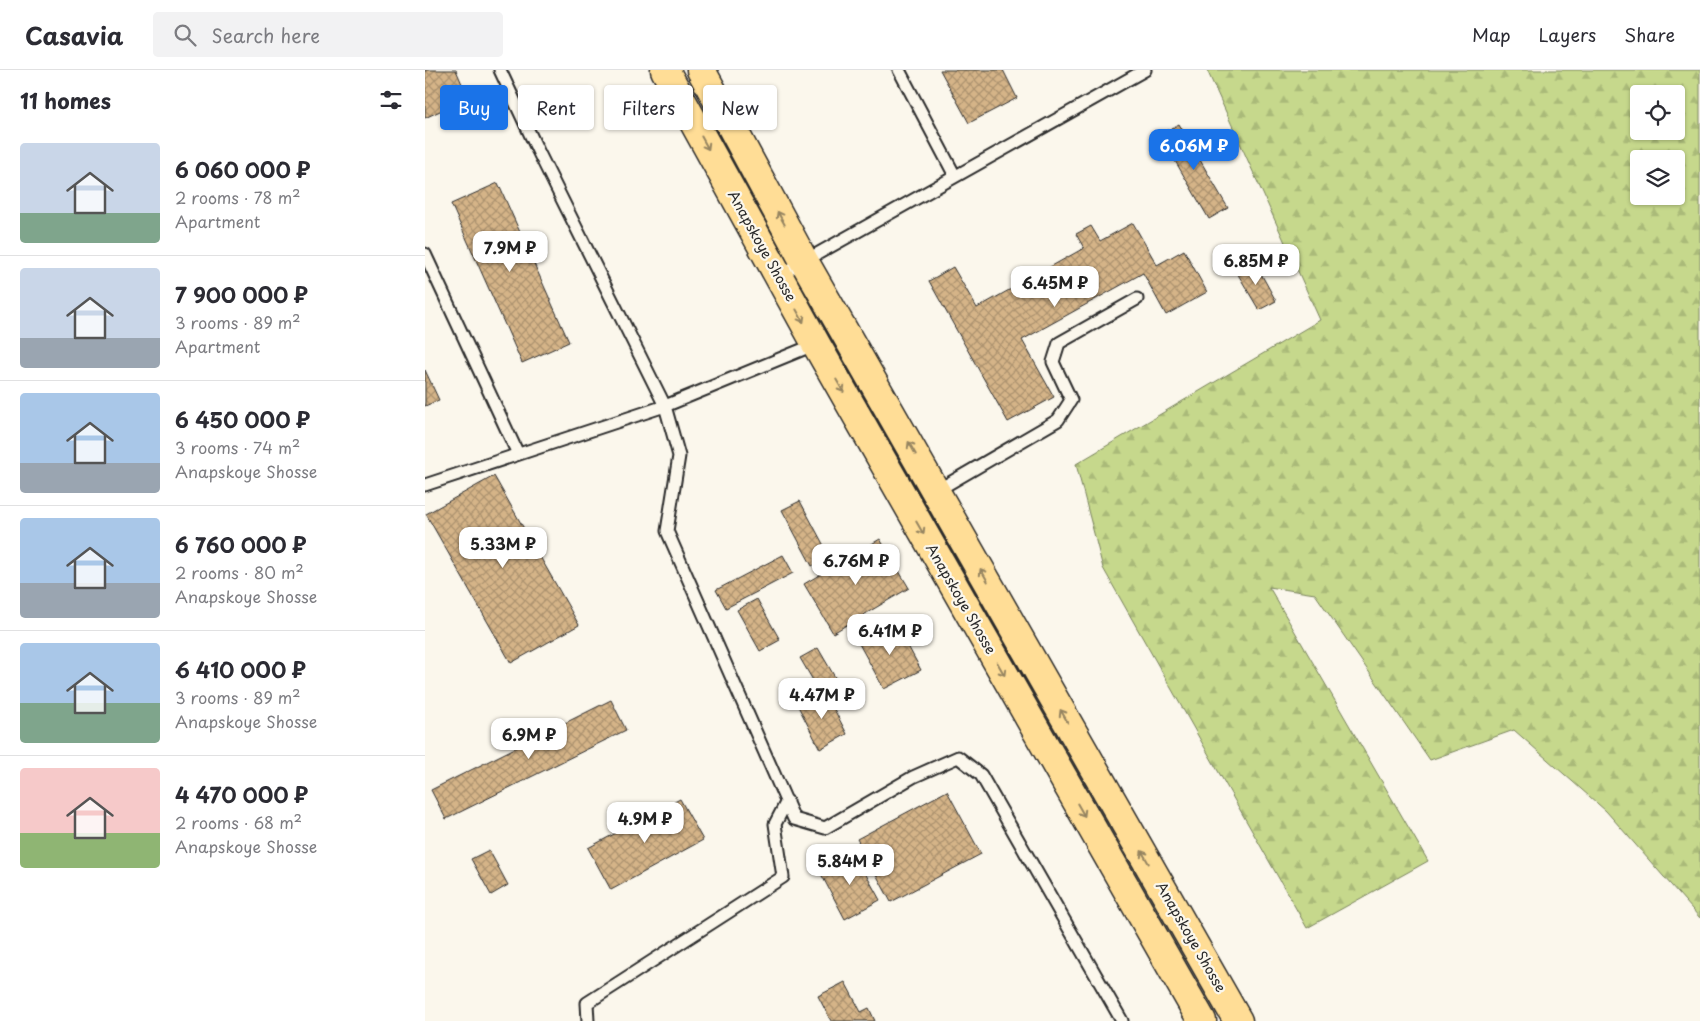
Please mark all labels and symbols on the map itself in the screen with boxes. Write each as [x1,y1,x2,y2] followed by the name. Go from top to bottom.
[1148,128,1240,171] pin: 6.06M ₽
[700,136,710,151] one-way arrow
[723,186,802,305] street label: Anapskoye Shosse
[776,210,786,225] one-way arrow
[469,230,551,273] pin: 7.9M ₽
[1210,244,1302,286] pin: 6.85M ₽
[1009,266,1101,308] pin: 6.45M ₽
[796,309,806,323] one-way arrow
[835,379,845,394] one-way arrow
[906,442,916,456] one-way arrow
[916,520,926,534] one-way arrow
[457,526,549,569] pin: 5.33M ₽
[921,540,1002,658] street label: Anapskoye Shosse
[810,544,902,586] pin: 6.76M ₽
[978,568,988,582] one-way arrow
[844,614,936,656] pin: 6.41M ₽
[996,661,1006,676] one-way arrow
[776,678,868,720] pin: 4.47M ₽
[1059,709,1069,723] one-way arrow
[488,718,570,760] pin: 6.9M ₽
[604,802,686,844] pin: 4.9M ₽
[1077,802,1087,816] one-way arrow
[804,844,896,886] pin: 5.84M ₽
[1139,850,1149,865] one-way arrow
[1151,878,1232,996] street label: Anapskoye Shosse

